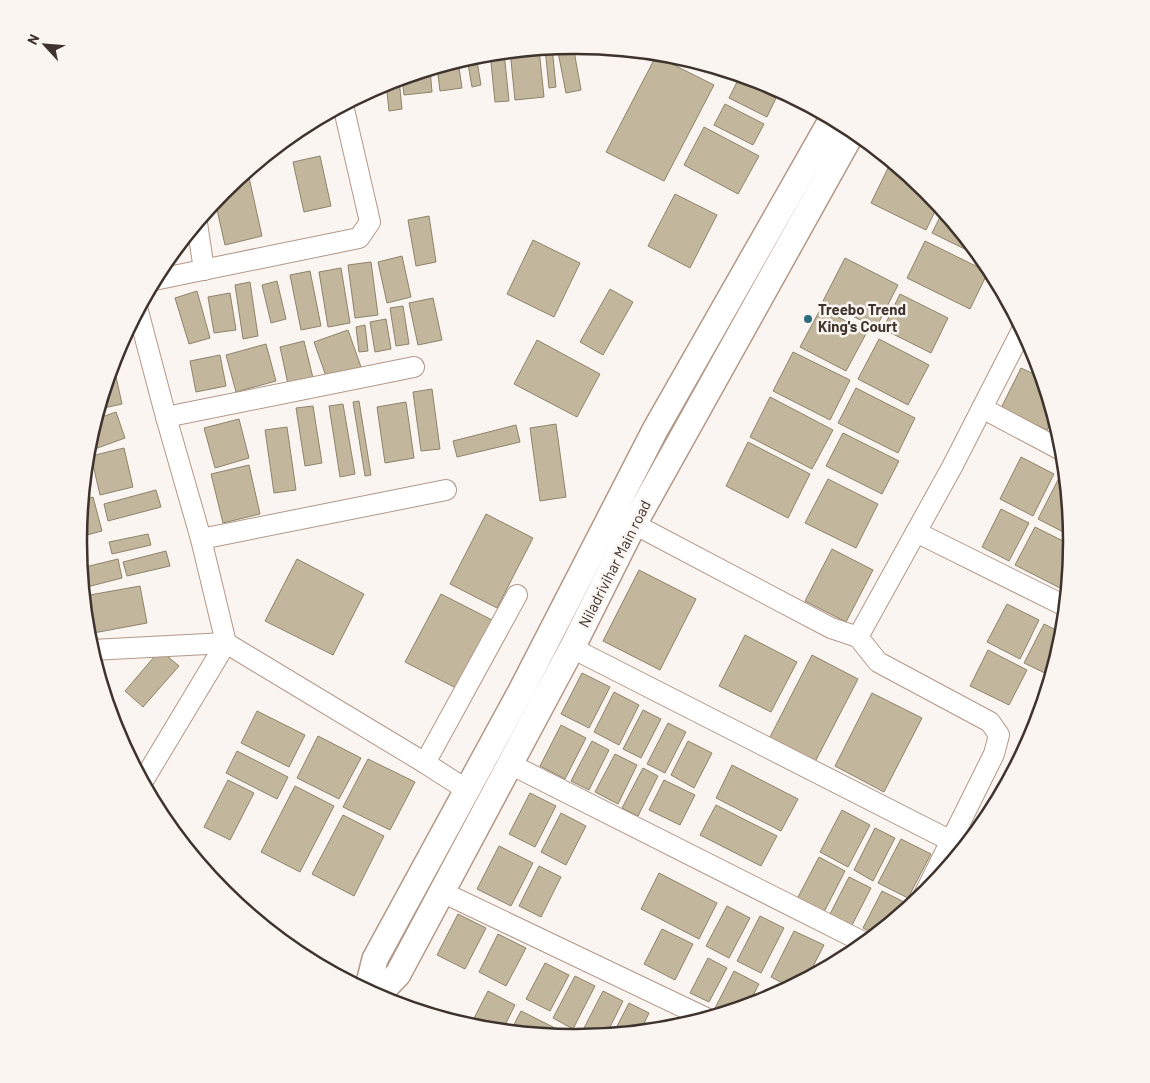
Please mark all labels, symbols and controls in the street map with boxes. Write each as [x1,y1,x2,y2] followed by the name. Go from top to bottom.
[20,20,70,70] north arrow
[23,31,43,47] text: N
[818,300,906,335] place label: Treebo Trend King's Court
[802,313,814,325] marker: Treebo Trend King's Court
[574,497,654,630] street label: Niladrivihar Main road

